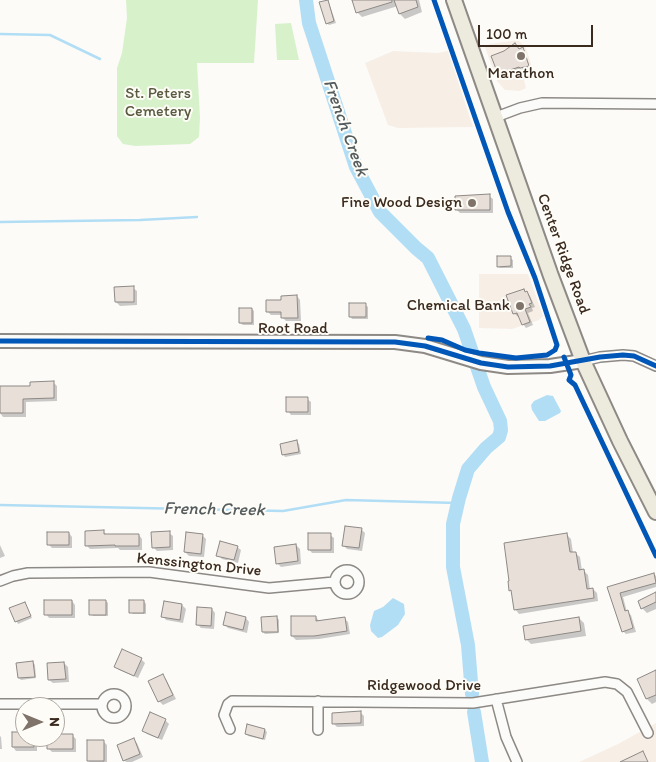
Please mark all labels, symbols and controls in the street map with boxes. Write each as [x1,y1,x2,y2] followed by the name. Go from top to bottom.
[481,15,596,47] scale bar
[486,25,527,43] text: 100 m
[515,50,527,62] marker: Marathon
[488,64,554,84] place label: Marathon
[318,77,372,179] water label: French Creek
[125,84,191,122] park label: St. Peters Cemetery
[532,191,594,317] street label: Center Ridge Road
[341,193,462,213] place label: Fine Wood Design
[466,197,478,209] marker: Fine Wood Design
[407,296,510,316] place label: Chemical Bank
[514,300,526,312] marker: Chemical Bank
[258,319,328,339] street label: Root Road
[163,498,265,522] water label: French Creek
[136,549,262,581] street label: Kenssington Drive
[367,676,481,696] street label: Ridgewood Drive
[15,697,65,747] north arrow
[46,717,63,727] text: N

